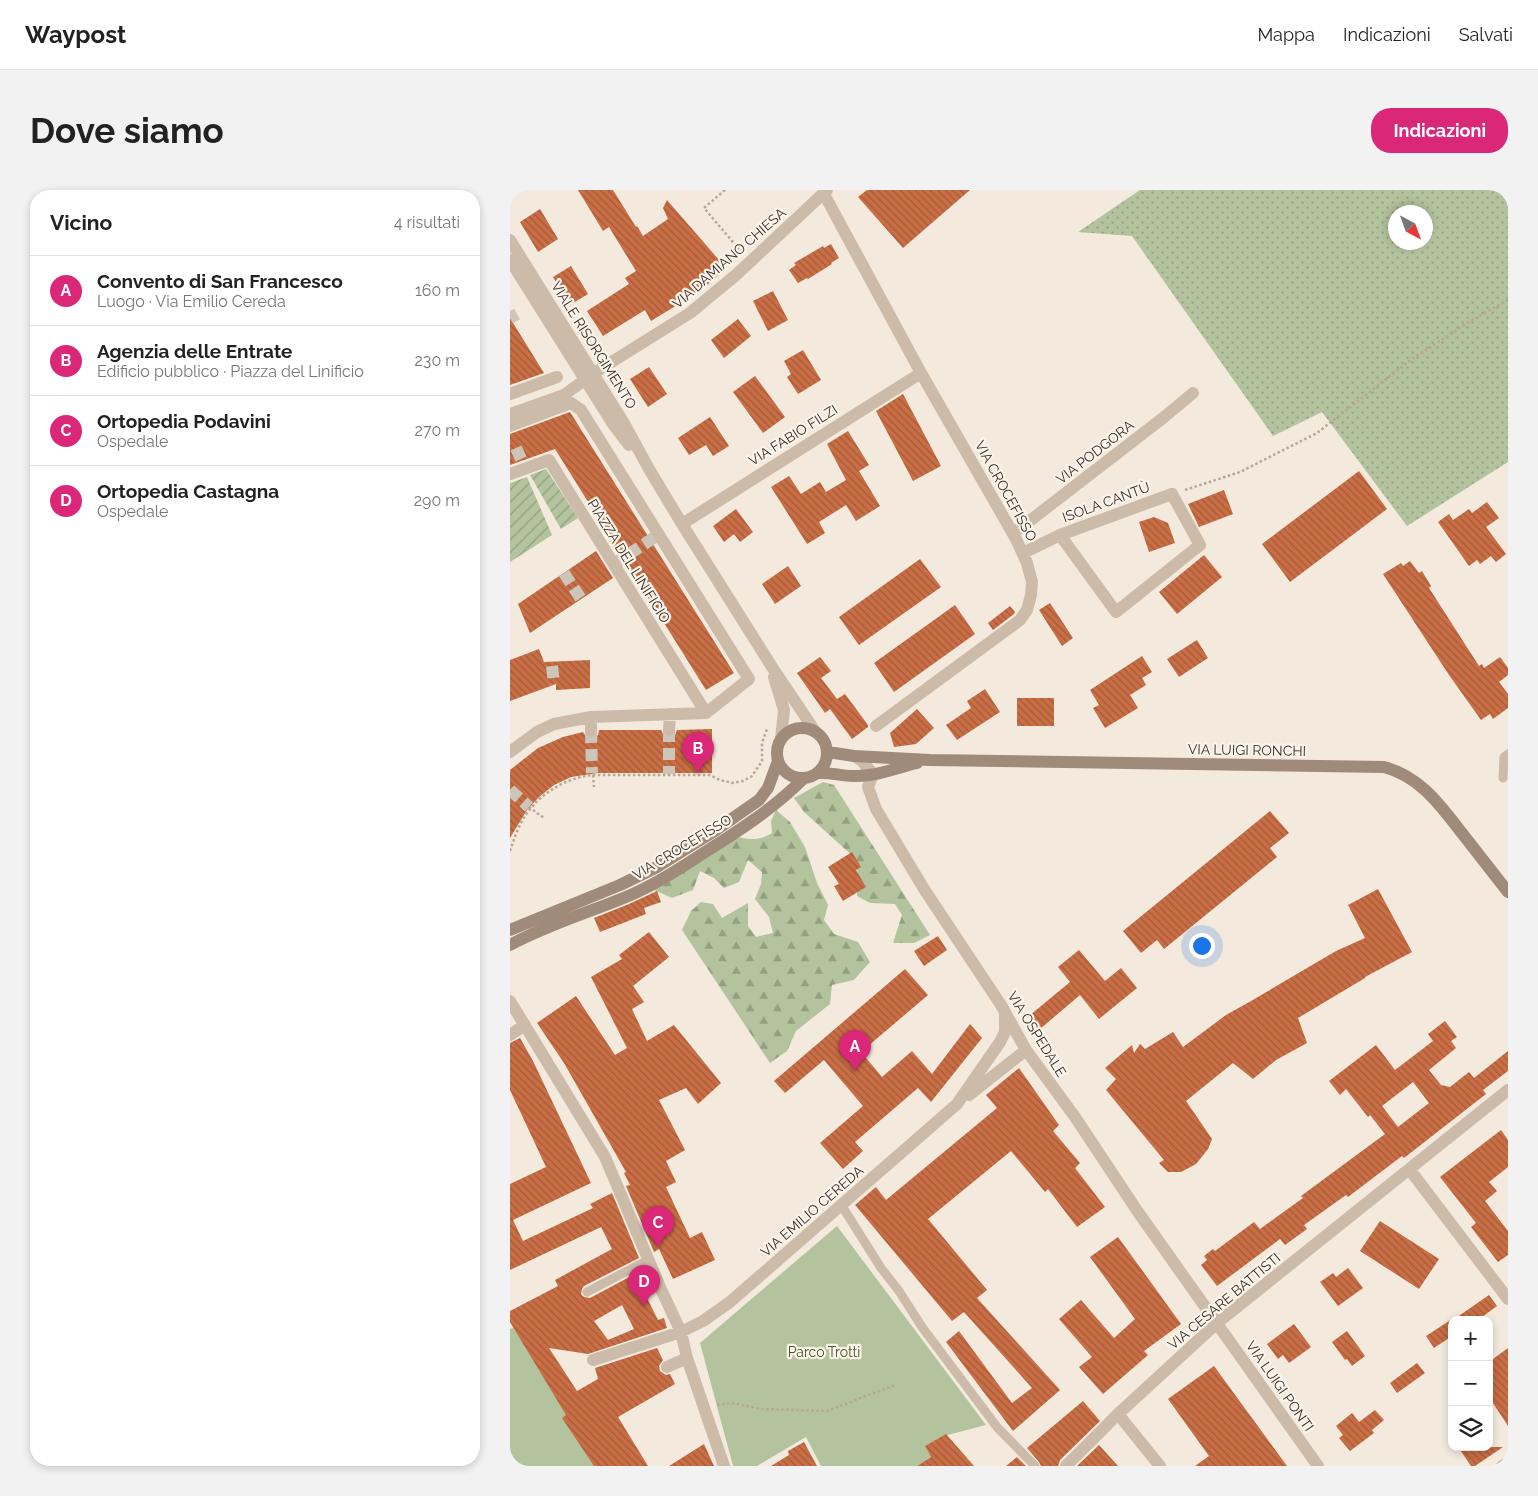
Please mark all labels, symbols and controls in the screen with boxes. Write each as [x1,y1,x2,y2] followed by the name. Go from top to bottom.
[25,20,126,49] text: Waypost
[1257,24,1315,45] text: Mappa
[1343,24,1431,45] text: Indicazioni
[1459,24,1513,45] text: Salvati
[1371,108,1508,153] button: Indicazioni
[30,110,224,151] text: Dove siamo
[669,204,789,311] street label: VIA DAMIANO CHIESA
[1388,205,1433,250] north arrow
[50,210,112,235] text: Vicino
[394,213,460,232] text: 4 risultati
[97,270,343,292] text: Convento di San Francesco
[548,278,640,412] street label: VIALE RISORGIMENTO
[61,281,71,300] text: A
[415,281,460,300] text: 160 m
[97,292,286,311] text: Luogo · Via Emilio Cereda
[97,340,292,362] text: Agenzia delle Entrate
[61,351,71,370] text: B
[415,351,460,370] text: 230 m
[97,362,364,381] text: Edificio pubblico · Piazza del Linificio
[746,401,840,469] street label: VIA FABIO FILZI
[97,410,271,432] text: Ortopedia Podavini
[1053,416,1137,487] street label: VIA PODGORA
[61,421,71,440] text: C
[415,421,460,440] text: 270 m
[97,432,168,451] text: Ospedale
[972,438,1040,544] street label: VIA CROCEFISSO
[1060,478,1152,525] street label: ISOLA CANTÙ
[97,480,279,502] text: Ortopedia Castagna
[60,491,72,510] text: D
[414,491,460,510] text: 290 m
[584,496,674,626] street label: PIAZZA DEL LINIFICIO
[97,502,168,521] text: Ospedale
[682,732,714,773] pin: B
[1188,741,1306,759] street label: VIA LUIGI RONCHI
[630,811,734,883] street label: VIA CROCEFISSO
[1189,933,1215,959] your location
[1004,988,1070,1080] street label: VIA OSPEDALE
[839,1030,871,1071] pin: A
[758,1162,867,1260] street label: VIA EMILIO CEREDA
[642,1206,674,1247] pin: C
[1165,1249,1283,1353] street label: VIA CESARE BATTISTI
[628,1265,660,1306] pin: D
[1448,1316,1493,1451] map controls
[1448,1316,1493,1361] button: +
[1243,1338,1317,1434] street label: VIA LUIGI PONTI
[788,1344,860,1360] park label: Parco Trotti
[1448,1361,1493,1406] button: −
[1448,1406,1493,1451] button: layers

